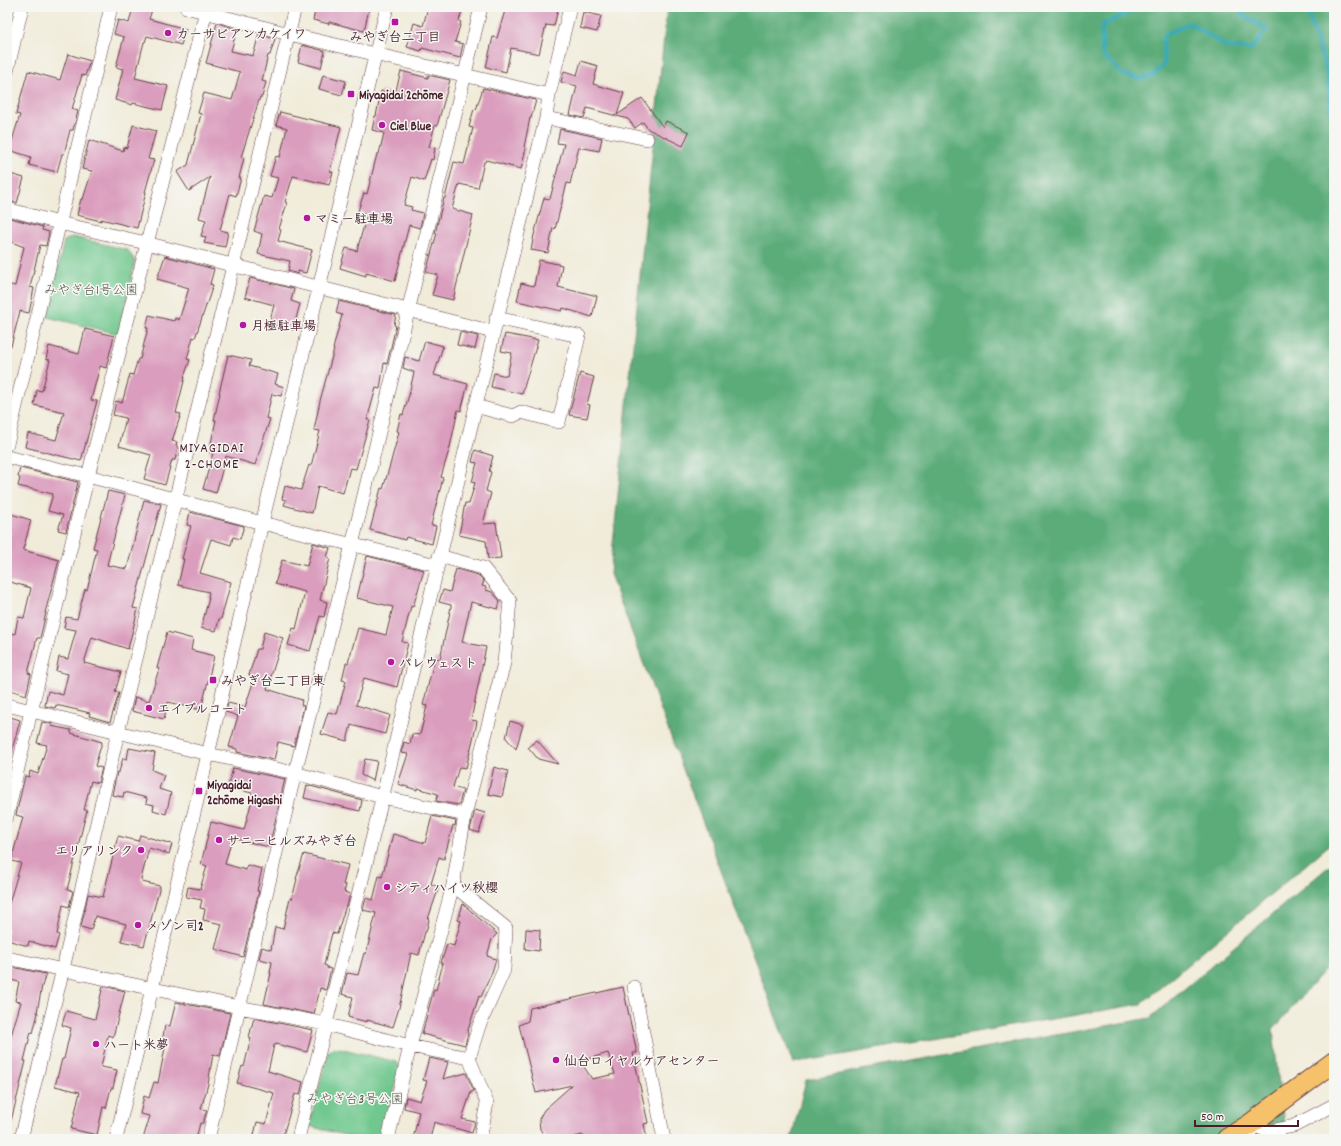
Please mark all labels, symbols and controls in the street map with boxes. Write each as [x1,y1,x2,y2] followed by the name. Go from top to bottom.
[390,17,400,27] marker: みやぎ台二丁目
[176,26,307,45] place label: カーサビアンカケイワ
[163,28,173,38] marker: カーサビアンカケイワ
[349,29,441,48] place label: みやぎ台二丁目
[359,87,444,106] place label: Miyagidai 2chōme
[346,89,356,99] marker: Miyagidai 2chōme
[390,118,431,137] place label: Ciel Blue
[377,120,387,130] marker: Ciel Blue
[315,211,393,230] place label: マミー駐車場
[302,213,312,223] marker: マミー駐車場
[44,282,138,301] park label: みやぎ台1号公園
[251,318,316,337] place label: 月極駐車場
[238,320,248,330] marker: 月極駐車場
[180,439,244,475] district label: MIYAGIDAI 2-CHOME
[399,655,477,674] place label: パレウェスト
[386,657,396,667] marker: パレウェスト
[221,673,325,692] place label: みやぎ台二丁目東
[208,675,218,685] marker: みやぎ台二丁目東
[157,701,247,720] place label: エイブルコート
[144,703,154,713] marker: エイブルコート
[207,777,283,811] place label: Miyagidai 2chōme Higashi
[194,786,204,796] marker: Miyagidai 2chōme Higashi
[227,833,357,852] place label: サニーヒルズみやぎ台
[214,835,224,845] marker: サニーヒルズみやぎ台
[55,843,133,862] place label: エリアリンク
[136,845,146,855] marker: エリアリンク
[395,880,498,899] place label: シティハイツ秋櫻
[382,882,392,892] marker: シティハイツ秋櫻
[146,918,204,937] place label: メゾン司2
[133,920,143,930] marker: メゾン司2
[104,1037,169,1056] place label: ハート米夢
[91,1039,101,1049] marker: ハート米夢
[564,1053,719,1072] place label: 仙台ロイヤルケアセンター
[551,1055,561,1065] marker: 仙台ロイヤルケアセンター
[307,1091,403,1110] park label: みやぎ台3号公園
[1195,1102,1298,1128] scale bar
[1201,1109,1224,1126] text: 50 m

